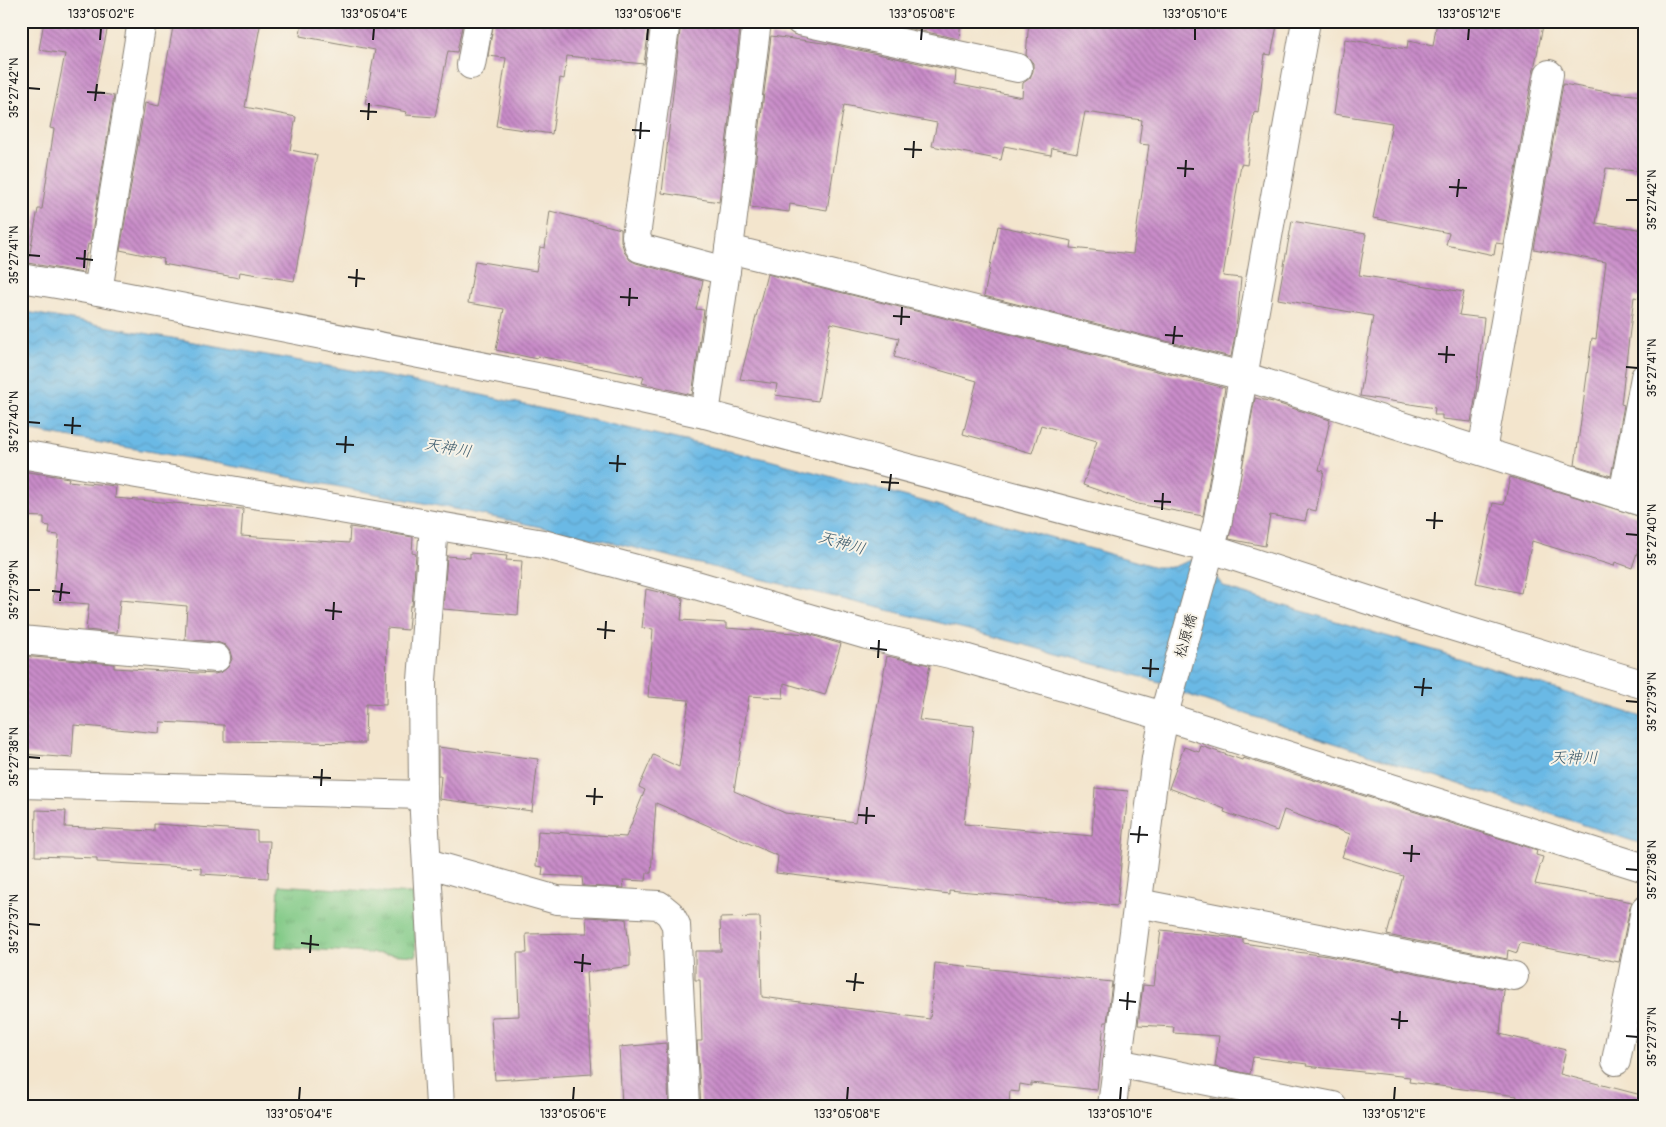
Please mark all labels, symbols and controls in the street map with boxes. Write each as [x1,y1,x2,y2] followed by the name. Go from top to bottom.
[68,7,134,22] text: 133°05'02"E
[341,7,407,22] text: 133°05'04"E
[615,7,681,22] text: 133°05'06"E
[889,7,955,22] text: 133°05'08"E
[1163,7,1227,22] text: 133°05'10"E
[1438,7,1500,22] text: 133°05'12"E
[7,58,22,118] text: 35°27'42"N
[1645,170,1660,230] text: 35°27'42"N
[7,226,22,284] text: 35°27'41"N
[1645,339,1660,397] text: 35°27'41"N
[7,391,22,453] text: 35°27'40"N
[423,434,473,462] water label: 天神川
[1645,504,1660,566] text: 35°27'40"N
[816,527,868,559] water label: 天神川
[7,560,22,620] text: 35°27'39"N
[1171,612,1201,660] street label: 松原橋
[1645,672,1660,732] text: 35°27'39"N
[7,727,22,787] text: 35°27'38"N
[1550,748,1598,768] water label: 天神川
[1645,840,1660,900] text: 35°27'38"N
[7,894,22,954] text: 35°27'37"N
[1645,1007,1660,1067] text: 35°27'37"N
[266,1107,332,1122] text: 133°05'04"E
[540,1107,606,1122] text: 133°05'06"E
[814,1107,880,1122] text: 133°05'08"E
[1088,1107,1152,1122] text: 133°05'10"E
[1363,1107,1425,1122] text: 133°05'12"E

